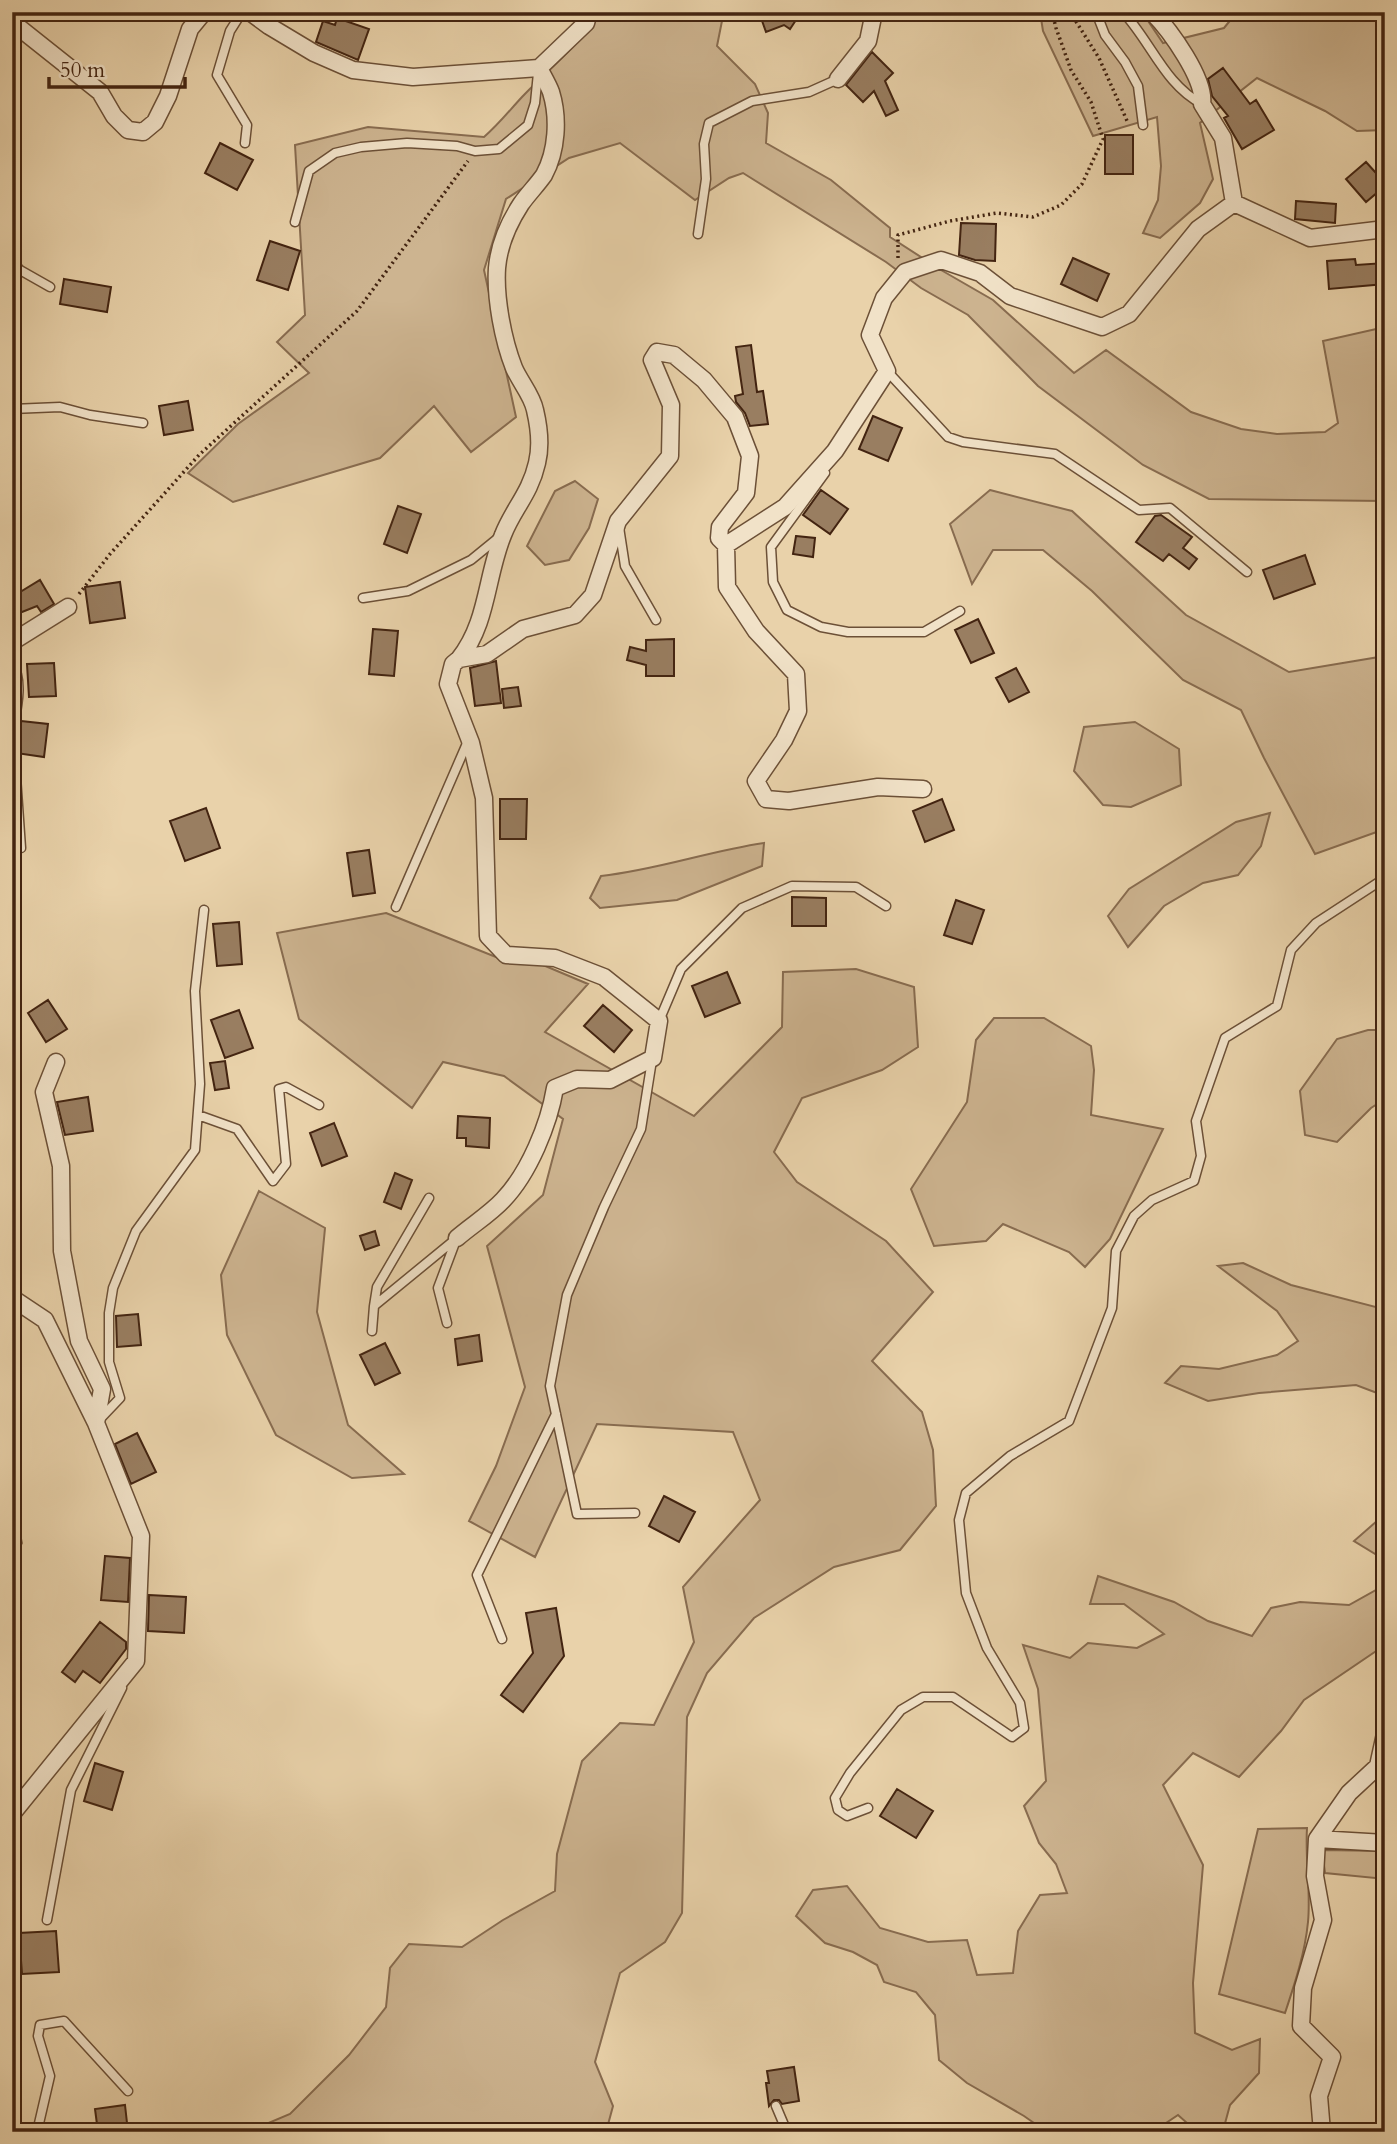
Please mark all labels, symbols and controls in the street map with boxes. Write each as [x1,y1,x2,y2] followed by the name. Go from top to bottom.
[49,46,186,90] scale bar
[60,56,105,85] text: 50 m

